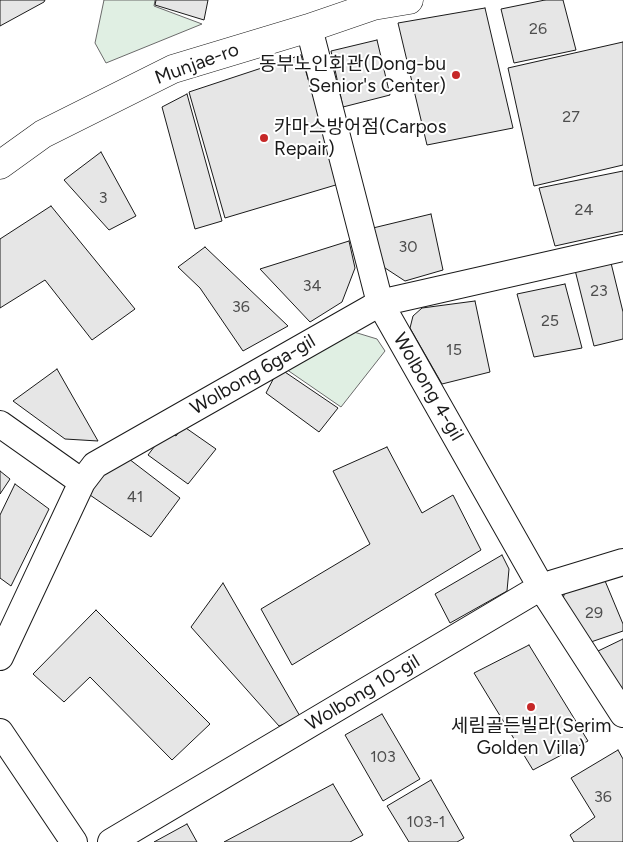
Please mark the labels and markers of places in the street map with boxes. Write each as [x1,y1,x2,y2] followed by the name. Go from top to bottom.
[259,53,446,97] place label: 동부노인회관(Dong-bu Senior's Center)
[450,69,462,81] marker: 동부노인회관(Dong-bu Senior's Center)
[274,116,446,160] place label: 카마스방어점(Carpos Repair)
[258,132,270,144] marker: 카마스방어점(Carpos Repair)
[525,701,537,713] marker: 세림골든빌라(Serim Golden Villa)
[451,715,611,759] place label: 세림골든빌라(Serim Golden Villa)

